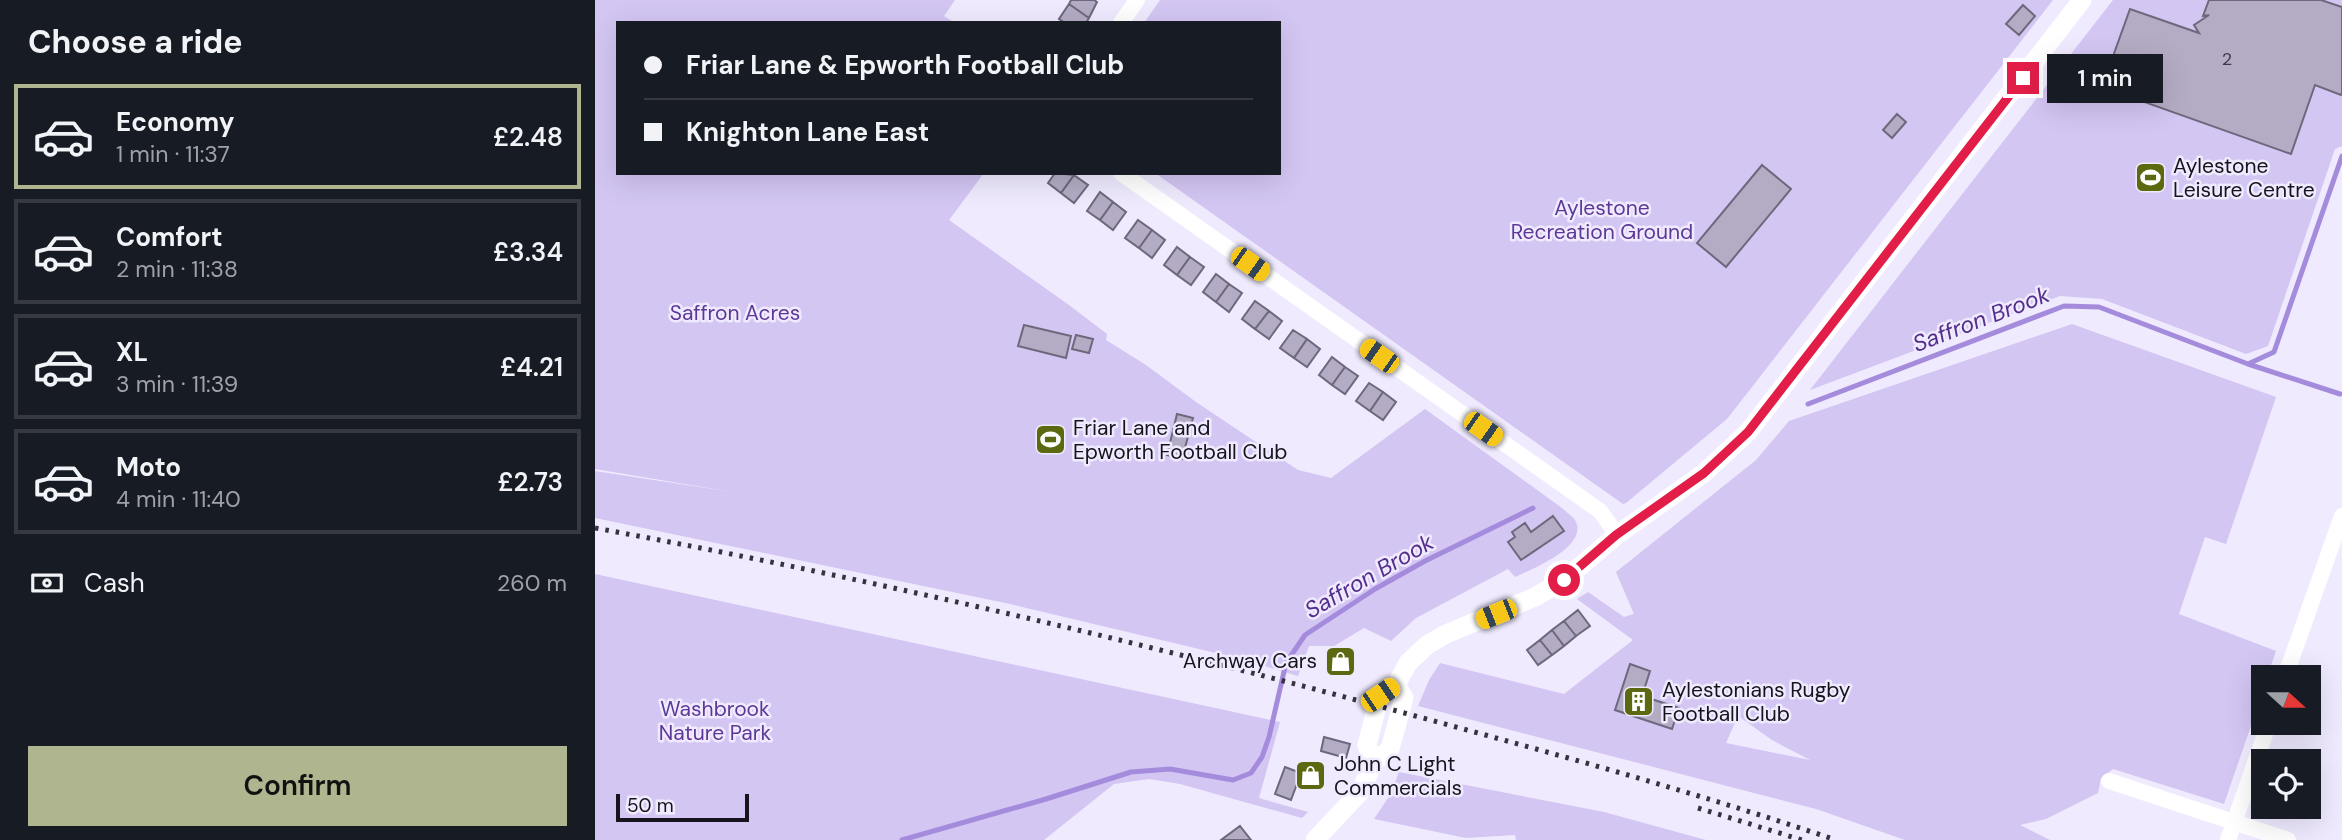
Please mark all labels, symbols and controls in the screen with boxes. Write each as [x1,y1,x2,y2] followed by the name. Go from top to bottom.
[28,21,243,63] text: Choose a ride
[2222,47,2232,71] house number: 2
[686,48,1124,82] text: Friar Lane & Epworth Football Club
[2047,54,2163,102] callout: 1 min
[2007,62,2039,94] route end
[2078,63,2132,93] text: 1 min
[32,105,95,168] icon: car
[116,105,234,139] text: Economy
[686,115,929,149] text: Knighton Lane East
[493,120,563,154] text: £2.48
[116,139,230,169] text: 1 min · 11:37
[2173,152,2315,204] place label: Aylestone Leisure Centre
[2133,161,2167,195] sports icon: Aylestone Leisure Centre
[1511,194,1693,246] park label: Aylestone Recreation Ground
[32,220,95,283] icon: car
[116,220,222,254] text: Comfort
[493,235,563,269] text: £3.34
[1227,243,1274,285] car
[116,254,238,284] text: 2 min · 11:38
[1908,279,2054,359] water label: Saffron Brook
[670,299,800,327] park label: Saffron Acres
[32,335,95,398] icon: car
[116,335,148,369] text: XL
[1356,335,1403,377] car
[500,350,563,384] text: £4.21
[116,369,238,399] text: 3 min · 11:39
[1460,408,1507,450] car
[1073,414,1287,466] place label: Friar Lane and Epworth Football Club
[1033,423,1067,457] sports icon: Friar Lane and Epworth Football Club
[32,450,95,513] icon: car
[116,450,181,484] text: Moto
[497,465,563,499] text: £2.73
[116,484,241,514] text: 4 min · 11:40
[1299,527,1439,625] water label: Saffron Brook
[28,564,66,602] icon: cash
[1548,564,1580,596] route start
[84,566,145,600] text: Cash
[497,568,567,598] text: 260 m
[1473,596,1520,632] car
[1323,644,1357,678] shop icon: Archway Cars
[1183,647,1317,675] place label: Archway Cars
[2251,665,2321,735] north arrow
[2251,665,2321,819] map controls
[1357,675,1404,715] car
[1662,676,1851,728] place label: Aylestonians Rugby Football Club
[1622,685,1656,719] building icon: Aylestonians Rugby Football Club
[659,695,772,747] park label: Washbrook Nature Park
[28,746,567,826] button: Confirm
[2251,749,2321,819] button: locate
[1334,750,1462,802] place label: John C Light Commercials
[1294,759,1328,793] shop icon: John C Light Commercials
[616,791,749,823] scale bar
[627,793,674,818] text: 50 m

